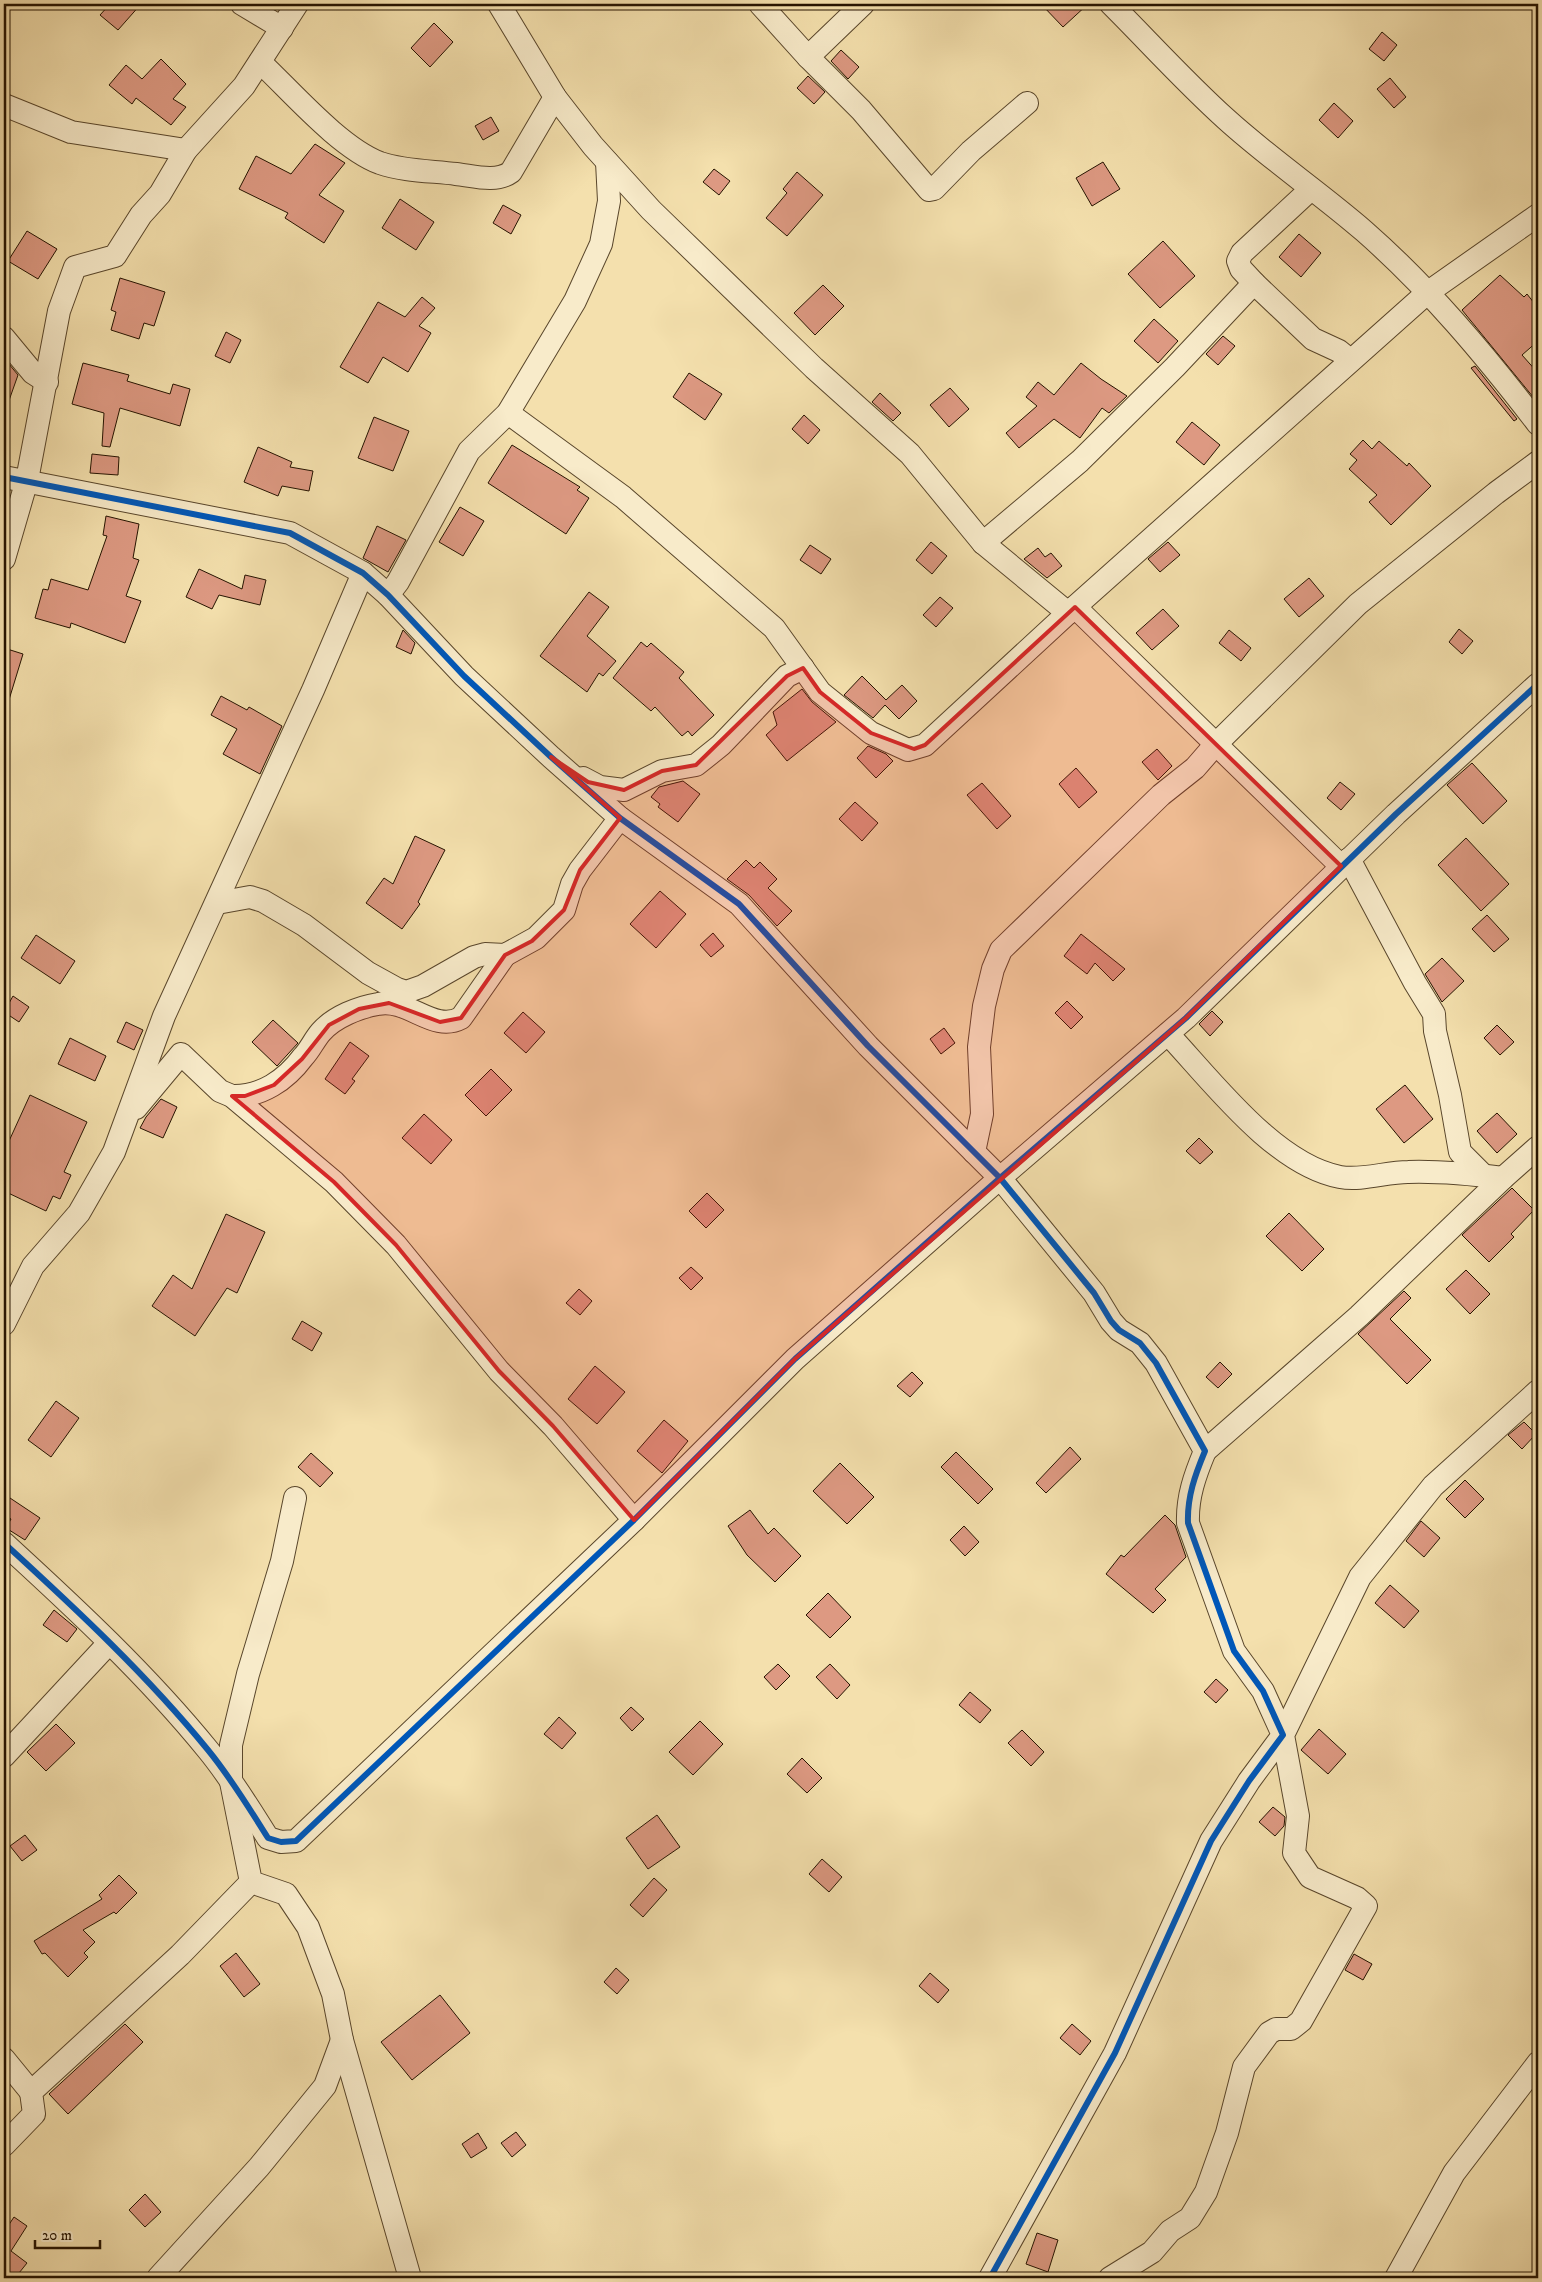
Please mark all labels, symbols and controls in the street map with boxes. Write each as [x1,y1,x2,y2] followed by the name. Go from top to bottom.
[35,2217,100,2249] scale bar
[42,2226,72,2245] text: 20 m

